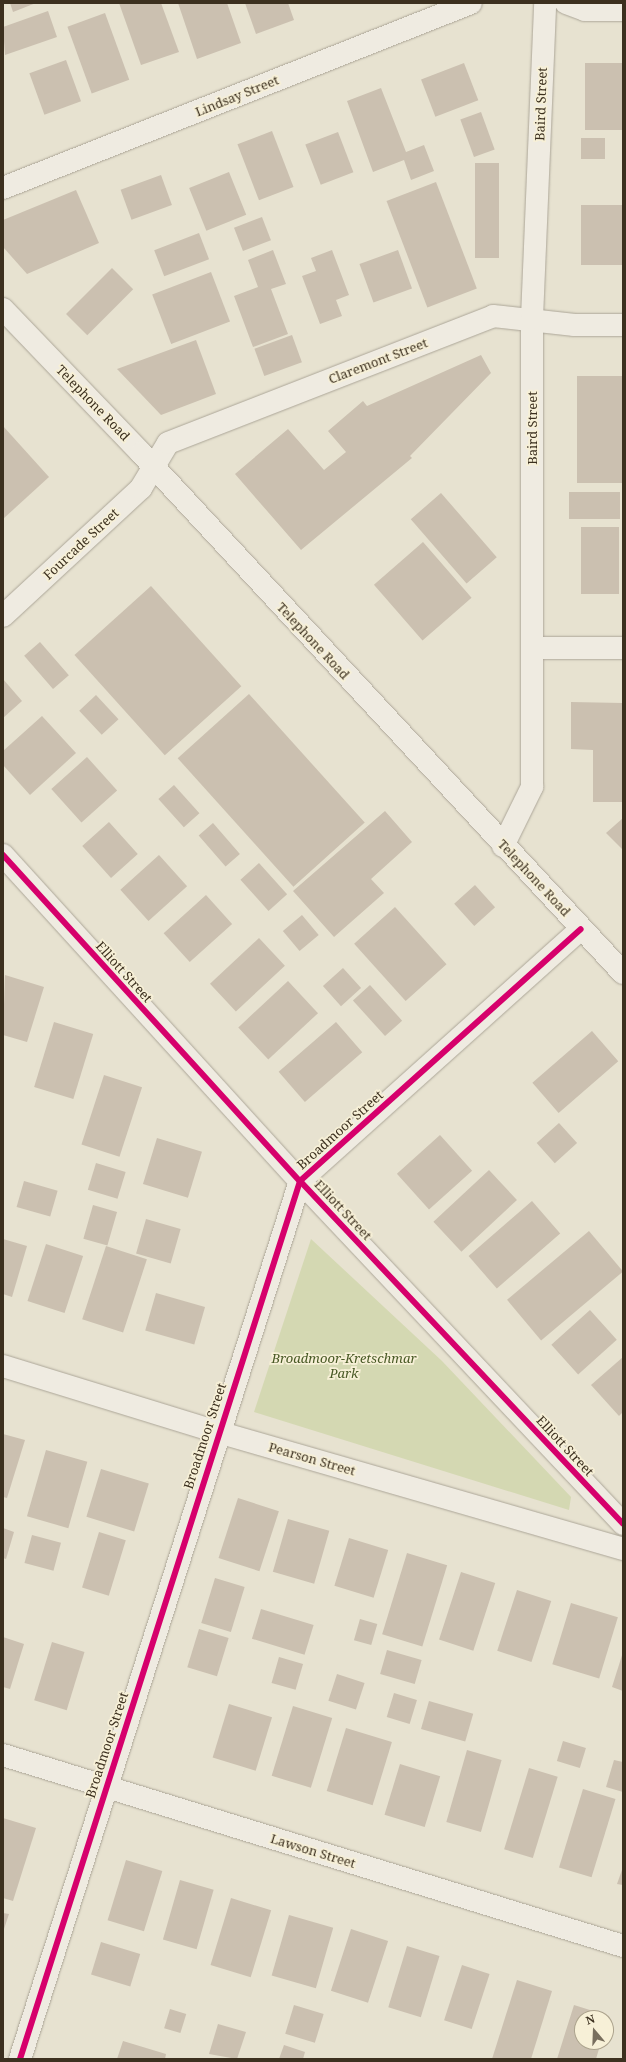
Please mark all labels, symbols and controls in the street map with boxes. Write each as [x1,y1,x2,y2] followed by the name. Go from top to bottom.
[532,67,550,141] street label: Baird Street
[193,72,281,120] street label: Lindsay Street
[326,335,430,387] street label: Claremont Street
[53,362,133,444] street label: Telephone Road
[524,391,540,465] street label: Baird Street
[40,505,122,583] street label: Fourcade Street
[274,599,352,683] street label: Telephone Road
[495,836,573,920] street label: Telephone Road
[93,938,155,1006] street label: Elliott Street
[294,1087,386,1173] street label: Broadmoor Street
[311,1177,375,1243] street label: Elliott Street
[271,1351,417,1382] park label: Broadmoor-Kretschmar Park
[181,1381,229,1491] street label: Broadmoor Street
[533,1413,597,1479] street label: Elliott Street
[267,1439,357,1479] street label: Pearson Street
[83,1690,131,1800] street label: Broadmoor Street
[269,1831,357,1871] street label: Lawson Street
[574,2010,614,2050] north arrow
[584,2011,597,2028] text: N

